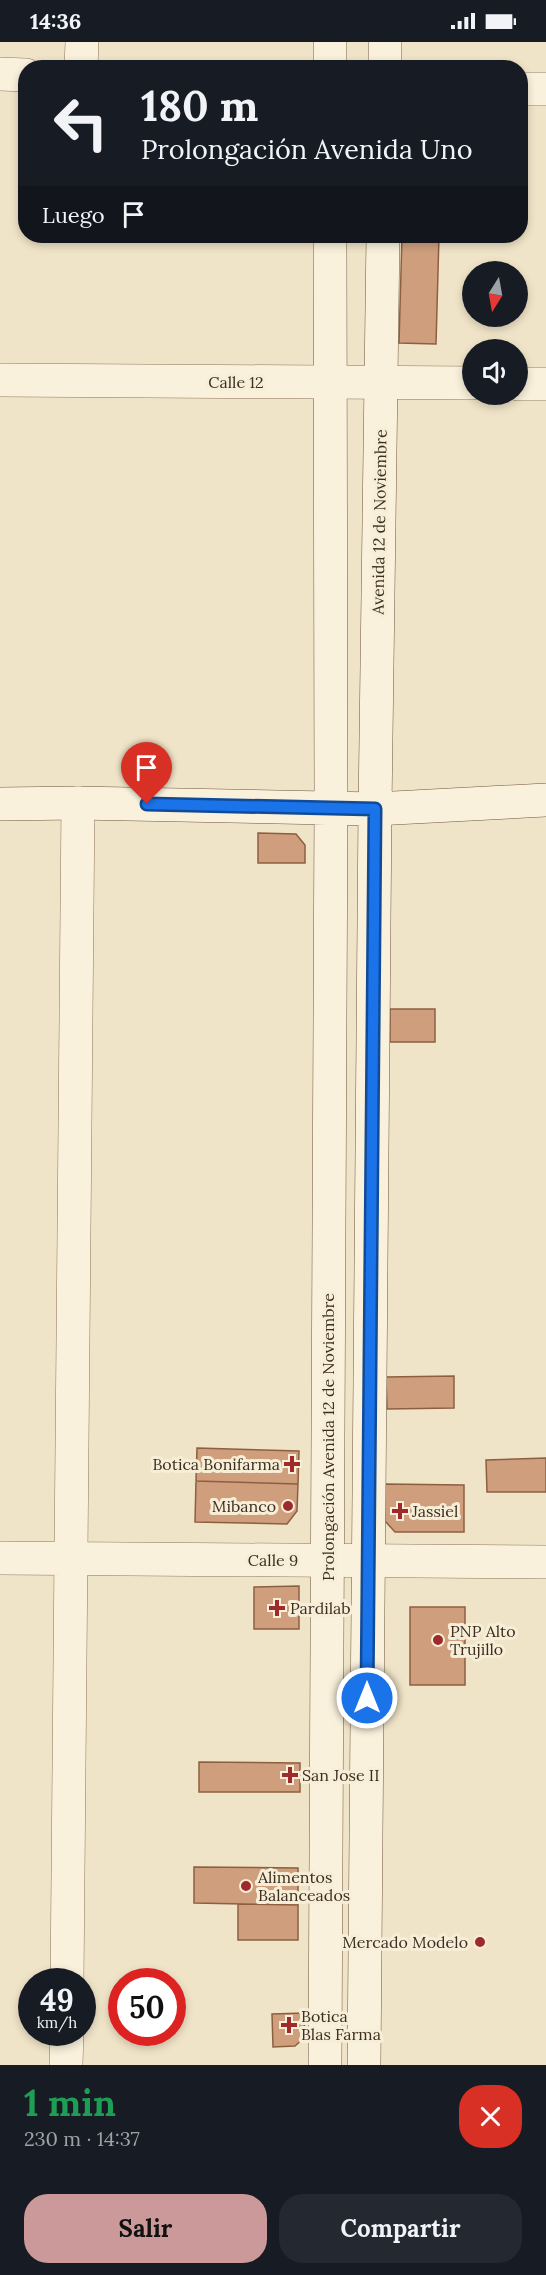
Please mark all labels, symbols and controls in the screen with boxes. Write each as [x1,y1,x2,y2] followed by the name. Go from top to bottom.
[30,7,81,35] text: 14:36
[141,79,258,133] text: 180 m
[42,84,120,162] icon: left
[141,132,472,166] text: Prolongación Avenida Uno
[117,198,150,231] icon: arrive
[42,201,105,229] text: Luego
[462,261,528,327] north arrow
[462,261,528,405] map controls
[462,339,528,405] button: sound
[208,372,264,392] street label: Calle 12
[367,429,391,616] street label: Avenida 12 de Noviembre
[121,742,172,804] pin
[130,751,163,784] icon: arrive
[318,1293,338,1581] street label: Prolongación Avenida 12 de Noviembre
[152,1454,280,1474] place label: Botica Bonifarma
[285,1457,299,1471] marker: Botica Bonifarma
[212,1496,276,1516] place label: Mibanco
[281,1499,295,1513] marker: Mibanco
[411,1501,458,1521] place label: Jassiel
[393,1504,407,1518] marker: Jassiel
[248,1550,298,1570] street label: Calle 9
[290,1598,351,1618] place label: Pardilab
[268,1599,286,1617] marker: Pardilab
[450,1621,516,1659] place label: PNP Alto Trujillo
[431,1633,445,1647] marker: PNP Alto Trujillo
[335,1666,399,1730] position arrow
[302,1765,380,1785] place label: San Jose II
[283,1768,297,1782] marker: San Jose II
[257,1867,350,1905] place label: Alimentos Balanceados
[239,1879,253,1893] marker: Alimentos Balanceados
[342,1932,468,1952] place label: Mercado Modelo
[473,1935,487,1949] marker: Mercado Modelo
[108,1968,186,2046] speed limit sign: 50
[40,1981,74,2019] text: 49
[301,2006,381,2044] place label: Botica Blas Farma
[37,2013,77,2032] text: km/h
[282,2018,296,2032] marker: Botica Blas Farma
[24,2080,116,2126] text: 1 min
[459,2085,522,2148] button: close
[24,2126,140,2151] text: 230 m · 14:37
[24,2194,267,2263] button: Salir
[279,2194,522,2263] button: Compartir

